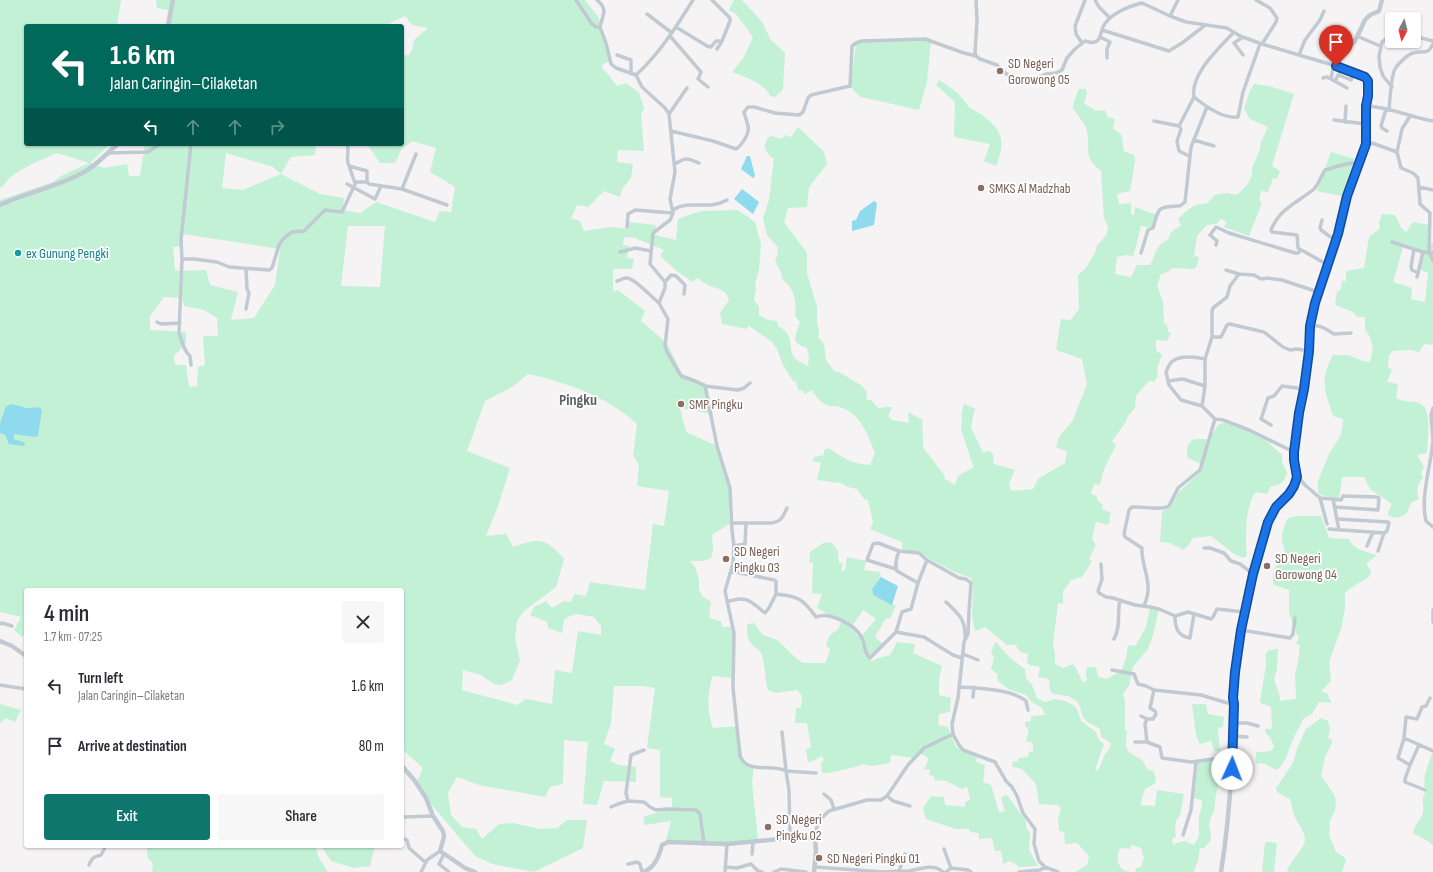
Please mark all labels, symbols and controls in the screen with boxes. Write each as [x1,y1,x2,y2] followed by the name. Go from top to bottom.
[1385,12,1421,48] north arrow
[1385,12,1421,48] map controls
[1319,25,1353,66] pin
[1325,31,1347,53] icon: arrive
[110,39,175,72] text: 1.6 km
[44,40,96,92] icon: left
[1008,55,1070,88] place label: SD Negeri Gorowong 05
[995,66,1005,76] marker: SD Negeri Gorowong 05
[110,73,257,94] text: Jalan Caringin–Cilaketan
[140,116,162,138] icon: left
[182,116,204,138] icon: ahead
[224,116,246,138] icon: ahead
[266,116,288,138] icon: right
[989,180,1071,197] place label: SMKS Al Madzhab
[976,183,986,193] marker: SMKS Al Madzhab
[26,245,109,262] place label: ex Gunung Pengki
[13,248,23,258] marker: ex Gunung Pengki
[559,391,597,410] district label: Pingku
[689,396,743,413] place label: SMP Pingku
[676,399,686,409] marker: SMP Pingku
[734,543,780,576] place label: SD Negeri Pingku 03
[1275,550,1337,583] place label: SD Negeri Gorowong 04
[721,554,731,564] marker: SD Negeri Pingku 03
[1262,561,1272,571] marker: SD Negeri Gorowong 04
[44,599,89,628] text: 4 min
[342,601,384,643] button: close
[44,629,102,645] text: 1.7 km · 07:25
[78,669,123,688] text: Turn left
[44,675,66,697] icon: left
[352,677,384,696] text: 1.6 km
[78,688,185,704] text: Jalan Caringin–Cilaketan
[44,735,66,757] icon: arrive
[78,737,187,756] text: Arrive at destination
[359,737,384,756] text: 80 m
[1211,748,1253,790] position arrow
[44,794,210,840] button: Exit
[218,794,384,840] button: Share
[776,811,822,844] place label: SD Negeri Pingku 02
[763,822,773,832] marker: SD Negeri Pingku 02
[827,850,920,867] place label: SD Negeri Pingku 01
[814,853,824,863] marker: SD Negeri Pingku 01

